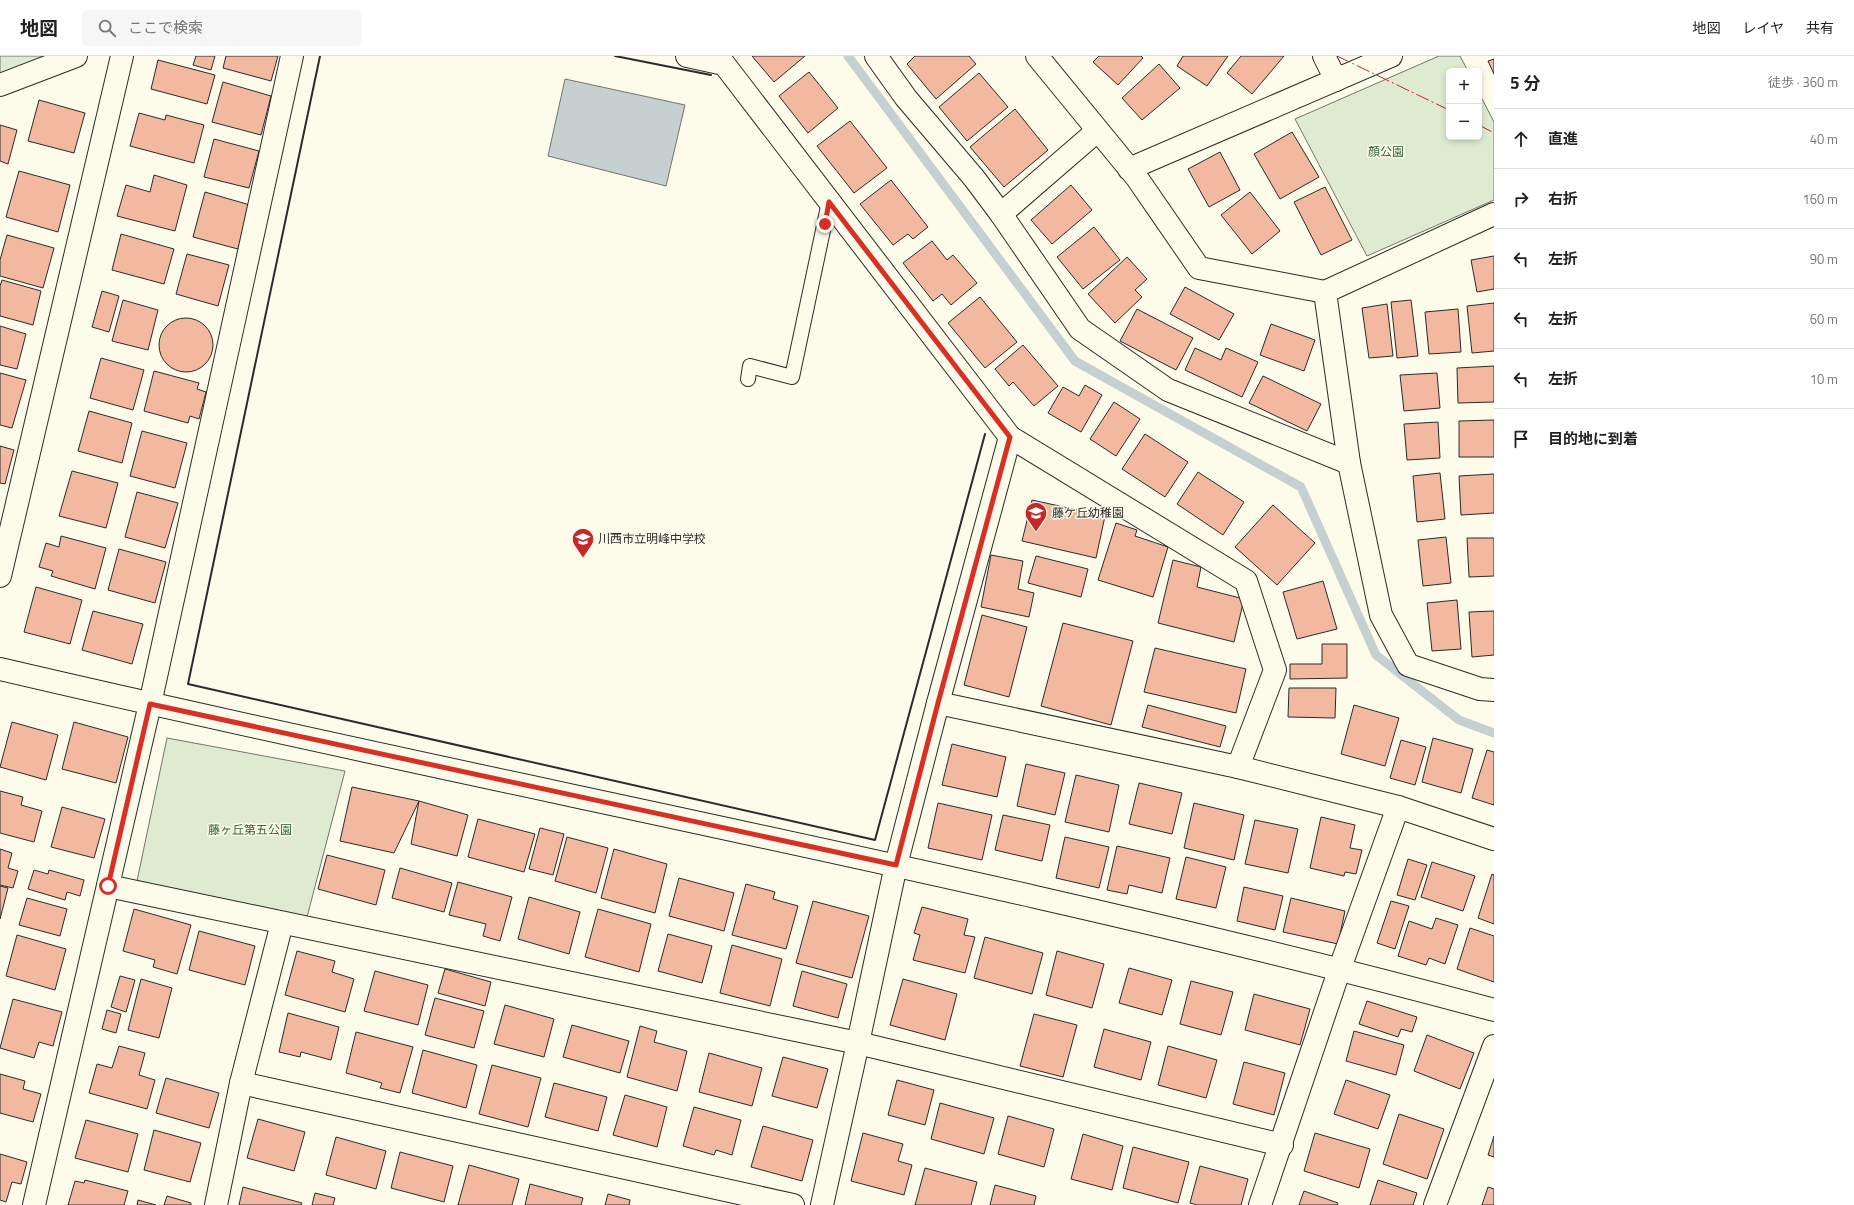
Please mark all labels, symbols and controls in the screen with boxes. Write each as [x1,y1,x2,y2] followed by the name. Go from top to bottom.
[82,10,362,46] search box
[20,13,58,42] text: 地図
[128,16,203,39] text: ここで検索
[96,17,118,39] icon: search
[1692,17,1720,38] text: 地図
[1742,17,1784,38] text: レイヤ
[1806,17,1834,38] text: 共有
[1446,68,1482,140] map controls
[1446,68,1482,104] button: +
[1510,70,1540,96] text: 5 分
[1768,72,1838,92] text: 徒歩 · 360 m
[1446,104,1482,140] button: −
[1548,127,1578,150] text: 直進
[1510,128,1532,150] icon: ahead
[1810,129,1838,149] text: 40 m
[1368,142,1404,161] park label: 顔公園
[1548,187,1578,210] text: 右折
[1510,188,1532,210] icon: right
[1802,189,1838,209] text: 160 m
[816,215,834,233] route end
[1548,247,1578,270] text: 左折
[1510,248,1532,270] icon: left
[1810,249,1838,269] text: 90 m
[1548,307,1578,330] text: 左折
[1510,308,1532,330] icon: left
[1810,309,1838,329] text: 60 m
[1548,367,1578,390] text: 左折
[1510,368,1532,390] icon: left
[1810,369,1838,389] text: 10 m
[1548,427,1638,450] text: 目的地に到着
[1510,428,1532,450] icon: arrive
[1023,500,1049,533] school or university icon: 藤ケ丘幼稚園
[1052,503,1124,522] place label: 藤ケ丘幼稚園
[570,526,596,559] school or university icon: 川西市立明峰中学校
[598,529,706,548] place label: 川西市立明峰中学校
[208,820,292,839] park label: 藤ヶ丘第五公園
[99,877,117,895] route start

